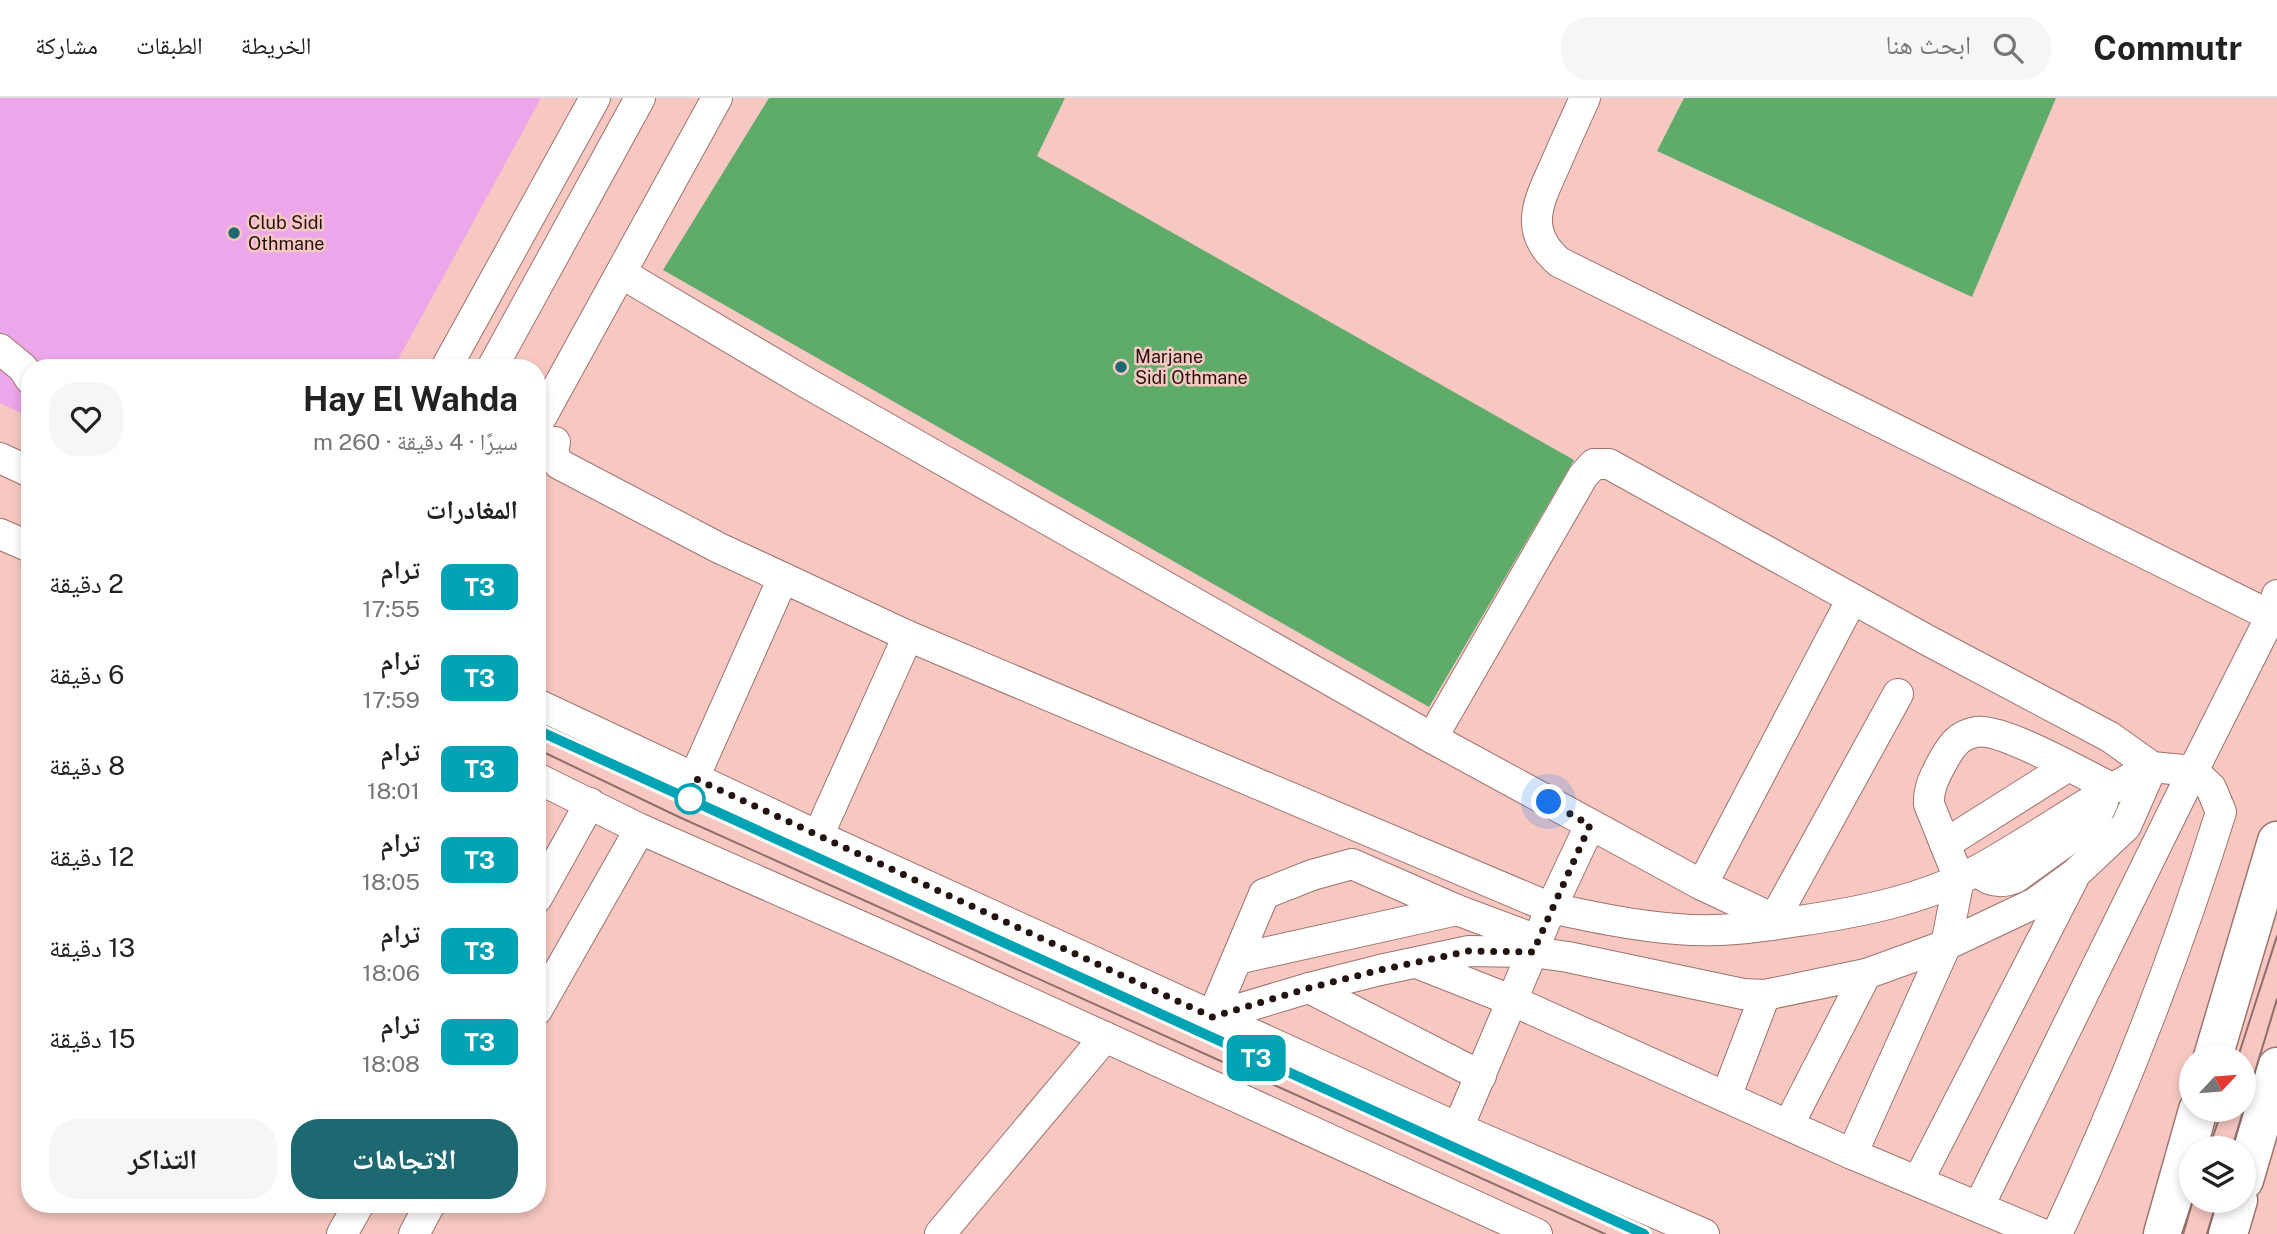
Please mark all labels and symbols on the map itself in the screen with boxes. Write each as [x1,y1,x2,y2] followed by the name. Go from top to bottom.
[248,212,325,254] place label: Club Sidi Othmane
[226,225,242,241] marker: Club Sidi Othmane
[1135,346,1248,388] place label: Marjane Sidi Othmane
[1113,359,1129,375] marker: Marjane Sidi Othmane
[675,784,705,814] unlabelled marker
[1531,784,1566,819] your location
[1224,1035,1288,1081] line badge: T3
[2179,1045,2256,1122] north arrow

